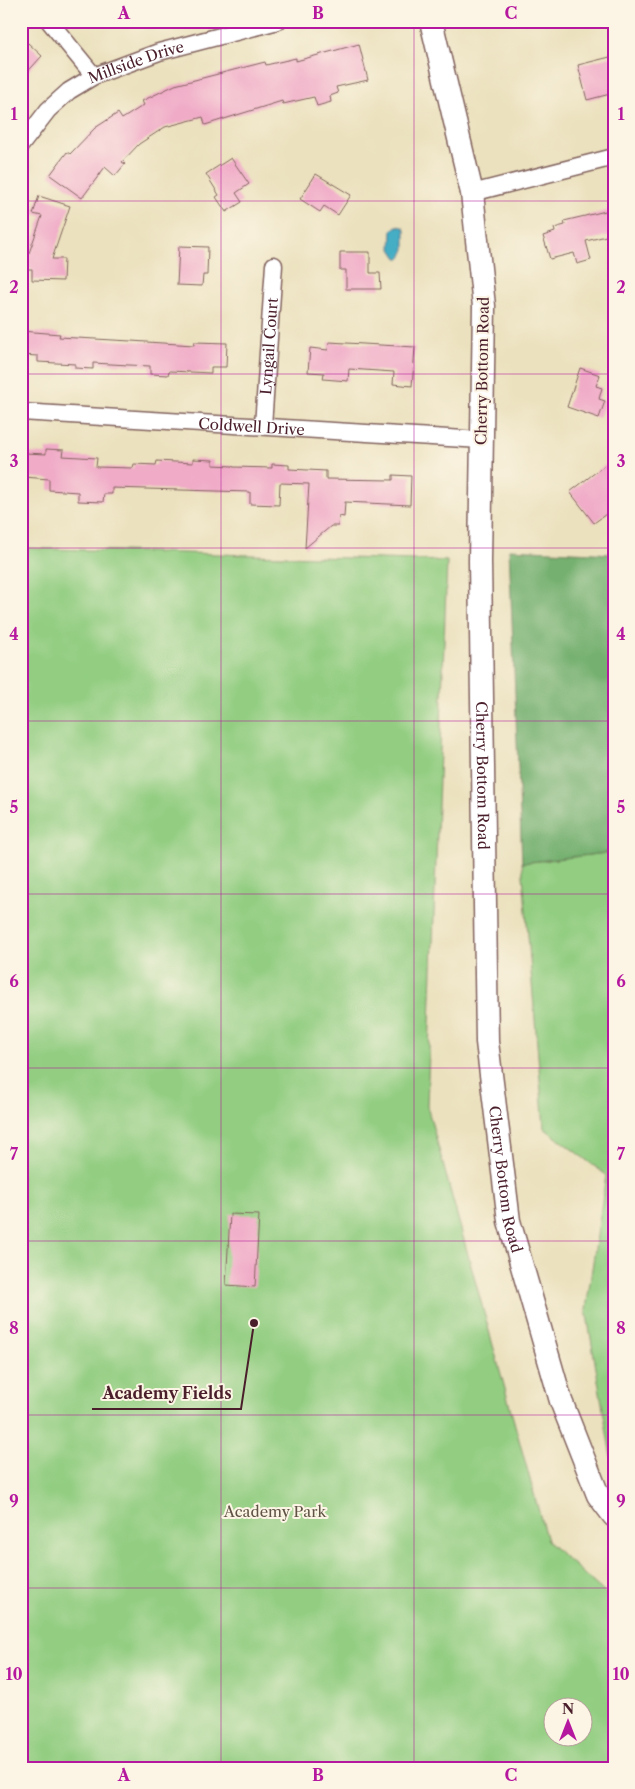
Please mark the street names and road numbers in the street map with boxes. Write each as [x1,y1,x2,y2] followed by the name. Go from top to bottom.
[85,36,186,87] street label: Millside Drive
[256,296,281,395] street label: Lyngail Court
[471,297,493,445] street label: Cherry Bottom Road
[198,413,305,439] street label: Coldwell Drive
[473,701,494,850] street label: Cherry Bottom Road
[485,1105,527,1255] street label: Cherry Bottom Road

